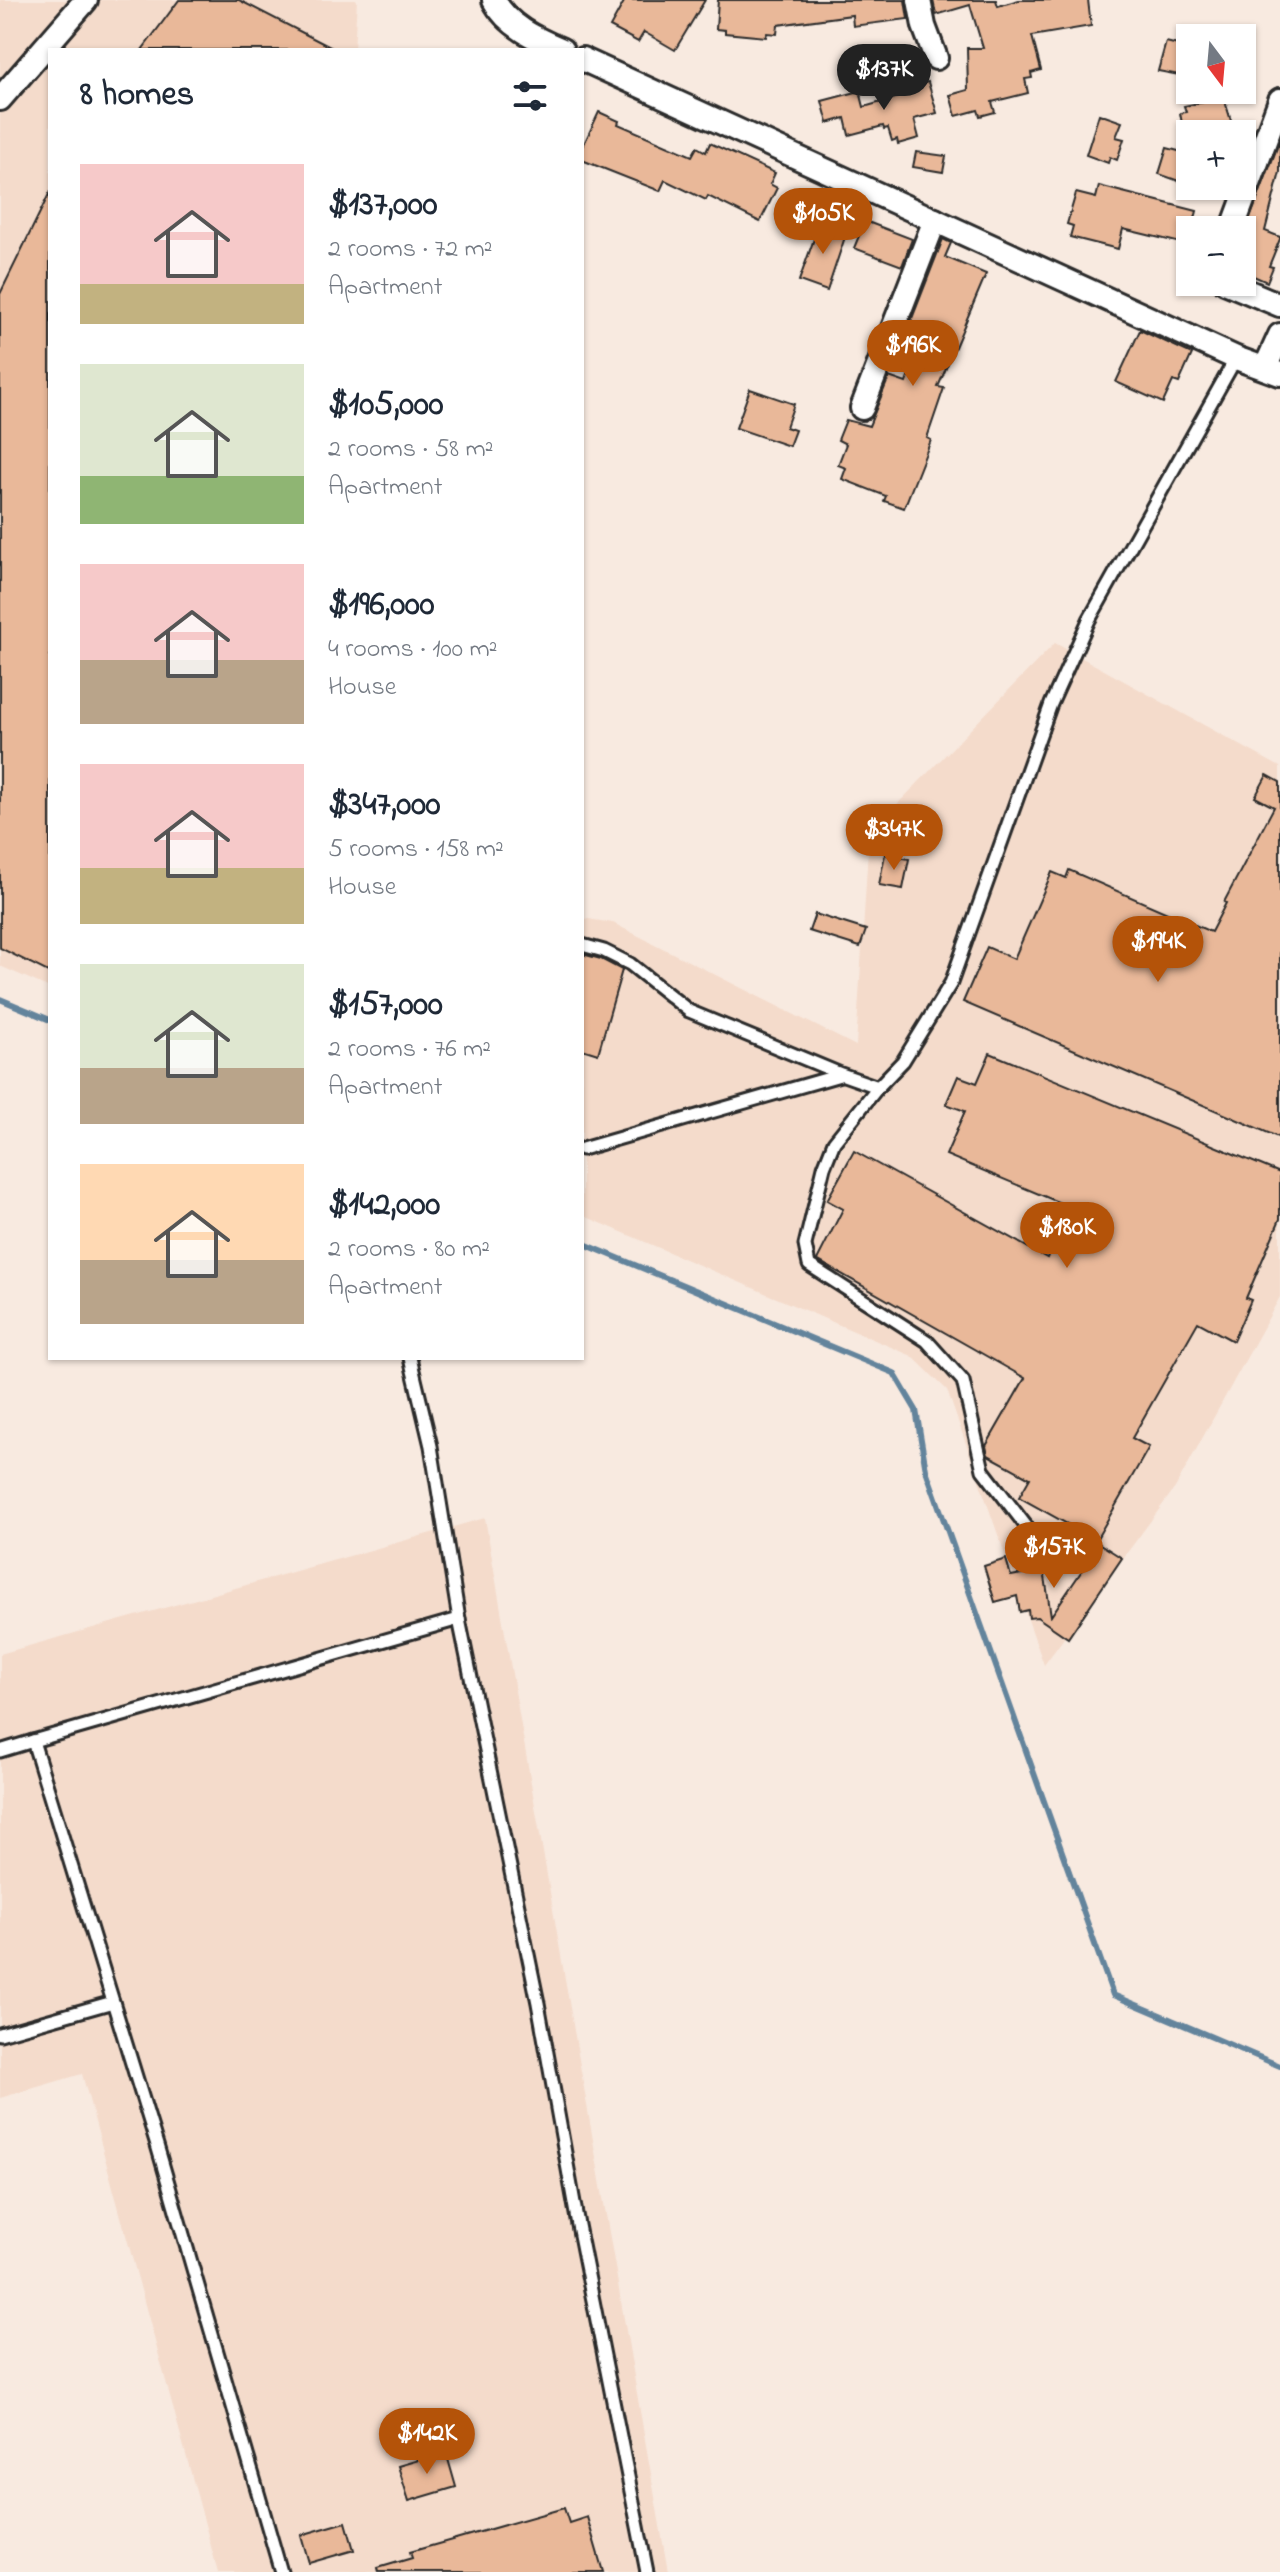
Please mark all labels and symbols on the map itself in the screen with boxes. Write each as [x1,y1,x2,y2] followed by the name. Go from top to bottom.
[1176,24,1256,104] north arrow
[828,44,940,112] pin: $137K
[767,188,879,256] pin: $105K
[857,320,969,388] pin: $196K
[838,804,950,872] pin: $347K
[1102,916,1214,984] pin: $194K
[1011,1202,1123,1270] pin: $180K
[998,1522,1110,1590] pin: $157K
[371,2408,483,2476] pin: $142K

